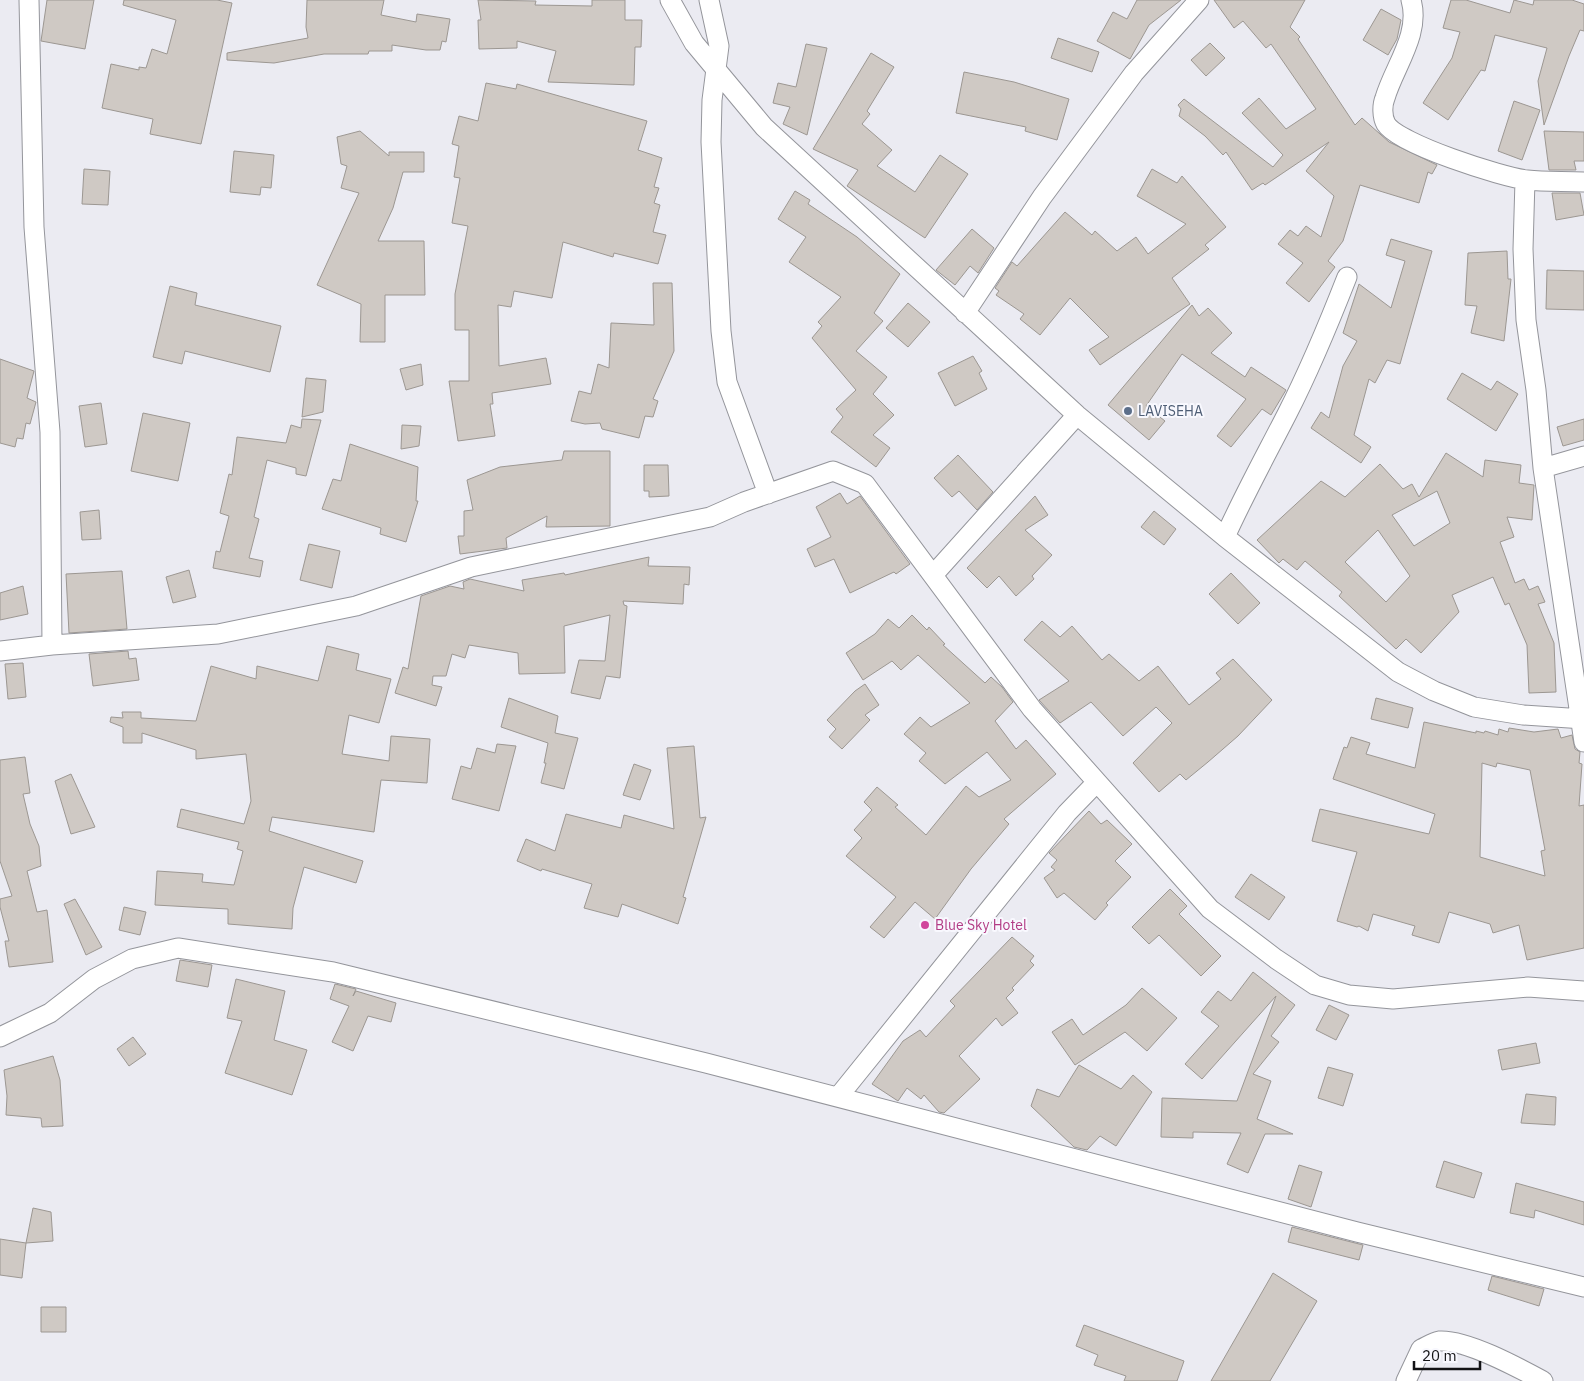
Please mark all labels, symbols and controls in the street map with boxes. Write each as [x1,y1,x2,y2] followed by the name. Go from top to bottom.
[1138,402,1203,420] place label: LAVISEHA
[1122,405,1134,417] marker: LAVISEHA
[935,916,1027,934] place label: Blue Sky Hotel
[919,919,931,931] marker: Blue Sky Hotel
[1414,1338,1480,1370] scale bar
[1422,1346,1457,1365] text: 20 m

